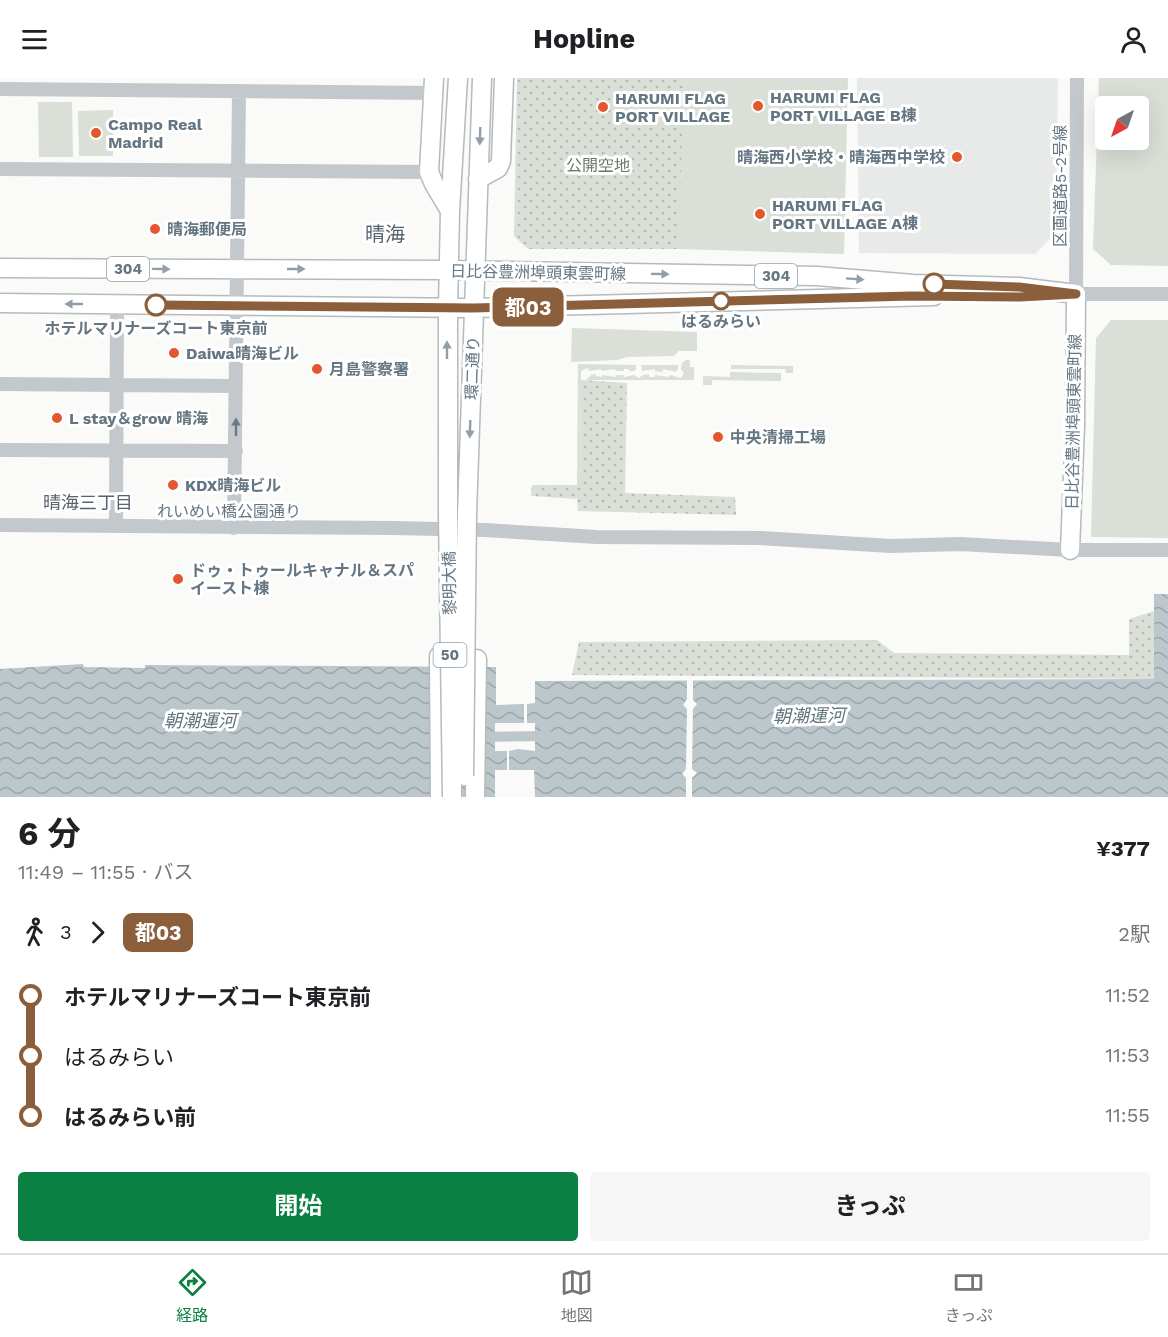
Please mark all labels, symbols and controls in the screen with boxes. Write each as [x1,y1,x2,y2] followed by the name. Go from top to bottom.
[18,23,51,56] icon: menu
[533,23,635,55] text: Hopline
[1117,23,1150,56] icon: person
[770,88,917,125] place label: HARUMI FLAG PORT VILLAGE B棟
[615,89,730,126] place label: HARUMI FLAG PORT VILLAGE
[1095,96,1149,150] north arrow
[1095,96,1149,150] map controls
[751,99,765,113] marker: HARUMI FLAG PORT VILLAGE B棟
[596,100,610,114] marker: HARUMI FLAG PORT VILLAGE
[108,115,203,152] place label: Campo Real Madrid
[1051,125,1070,247] street label: 区画道路5-2号線
[89,126,103,140] marker: Campo Real Madrid
[475,127,484,146] one-way arrow
[737,148,945,167] place label: 晴海西小学校・晴海西中学校
[950,150,964,164] marker: 晴海西小学校・晴海西中学校
[566,156,630,175] park label: 公開空地
[772,196,918,233] place label: HARUMI FLAG PORT VILLAGE A棟
[753,207,767,221] marker: HARUMI FLAG PORT VILLAGE A棟
[167,220,247,239] place label: 晴海郵便局
[148,222,162,236] marker: 晴海郵便局
[365,222,405,246] district label: 晴海
[107,257,149,281] road number: 304
[450,261,626,284] street label: 日比谷豊洲埠頭東雲町線
[151,264,170,274] one-way arrow
[755,264,797,288] road number: 304
[287,265,306,274] one-way arrow
[650,270,669,279] one-way arrow
[923,273,945,295] unlabelled marker
[845,274,864,284] one-way arrow
[494,288,562,326] line badge: 都03
[712,292,730,310] marker: はるみらい
[145,294,167,316] marker: ホテルマリナーズコート東京前
[505,295,551,320] text: 都03
[65,299,84,309] one-way arrow
[681,312,761,331] place label: はるみらい
[44,319,268,338] place label: ホテルマリナーズコート東京前
[1062,334,1085,510] street label: 日比谷豊洲埠頭東雲町線
[462,336,483,400] street label: 環二通り
[442,340,452,359] one-way arrow
[186,344,299,363] place label: Daiwa晴海ビル
[167,346,181,360] marker: Daiwa晴海ビル
[329,360,409,379] place label: 月島警察署
[310,362,324,376] marker: 月島警察署
[69,409,208,428] place label: L stay＆grow 晴海
[50,411,64,425] marker: L stay＆grow 晴海
[231,418,241,437] one-way arrow
[466,420,475,439] one-way arrow
[730,428,826,447] place label: 中央清掃工場
[711,430,725,444] marker: 中央清掃工場
[185,476,281,495] place label: KDX晴海ビル
[166,478,180,492] marker: KDX晴海ビル
[43,492,133,513] district label: 晴海三丁目
[157,502,301,521] street label: れいめい橋公園通り
[439,551,460,615] street label: 黎明大橋
[190,561,414,598] place label: ドゥ・トゥールキャナル＆スパ イースト棟
[171,572,185,586] marker: ドゥ・トゥールキャナル＆スパ イースト棟
[434,643,466,667] road number: 50
[773,704,848,727] water label: 朝潮運河
[164,710,239,731] water label: 朝潮運河
[18,814,81,853] text: 6 分
[1096,836,1150,861] text: ¥377
[18,860,194,884] text: 11:49 – 11:55 · バス
[18,916,51,949] icon: walk
[81,916,114,949] icon: forward
[60,920,72,944] text: 3
[135,920,181,945] text: 都03
[1118,922,1150,946] text: 2駅
[1105,983,1150,1007] text: 11:52
[64,985,371,1010] text: ホテルマリナーズコート東京前
[1105,1043,1150,1067] text: 11:53
[64,1045,174,1070] text: はるみらい
[1105,1103,1150,1127] text: 11:55
[64,1105,196,1130] text: はるみらい前
[18,1172,578,1241] button: 開始
[590,1172,1150,1241] button: きっぷ
[176,1266,209,1326] tab: 経路
[560,1266,593,1326] tab: 地図
[945,1266,992,1326] tab: きっぷ

